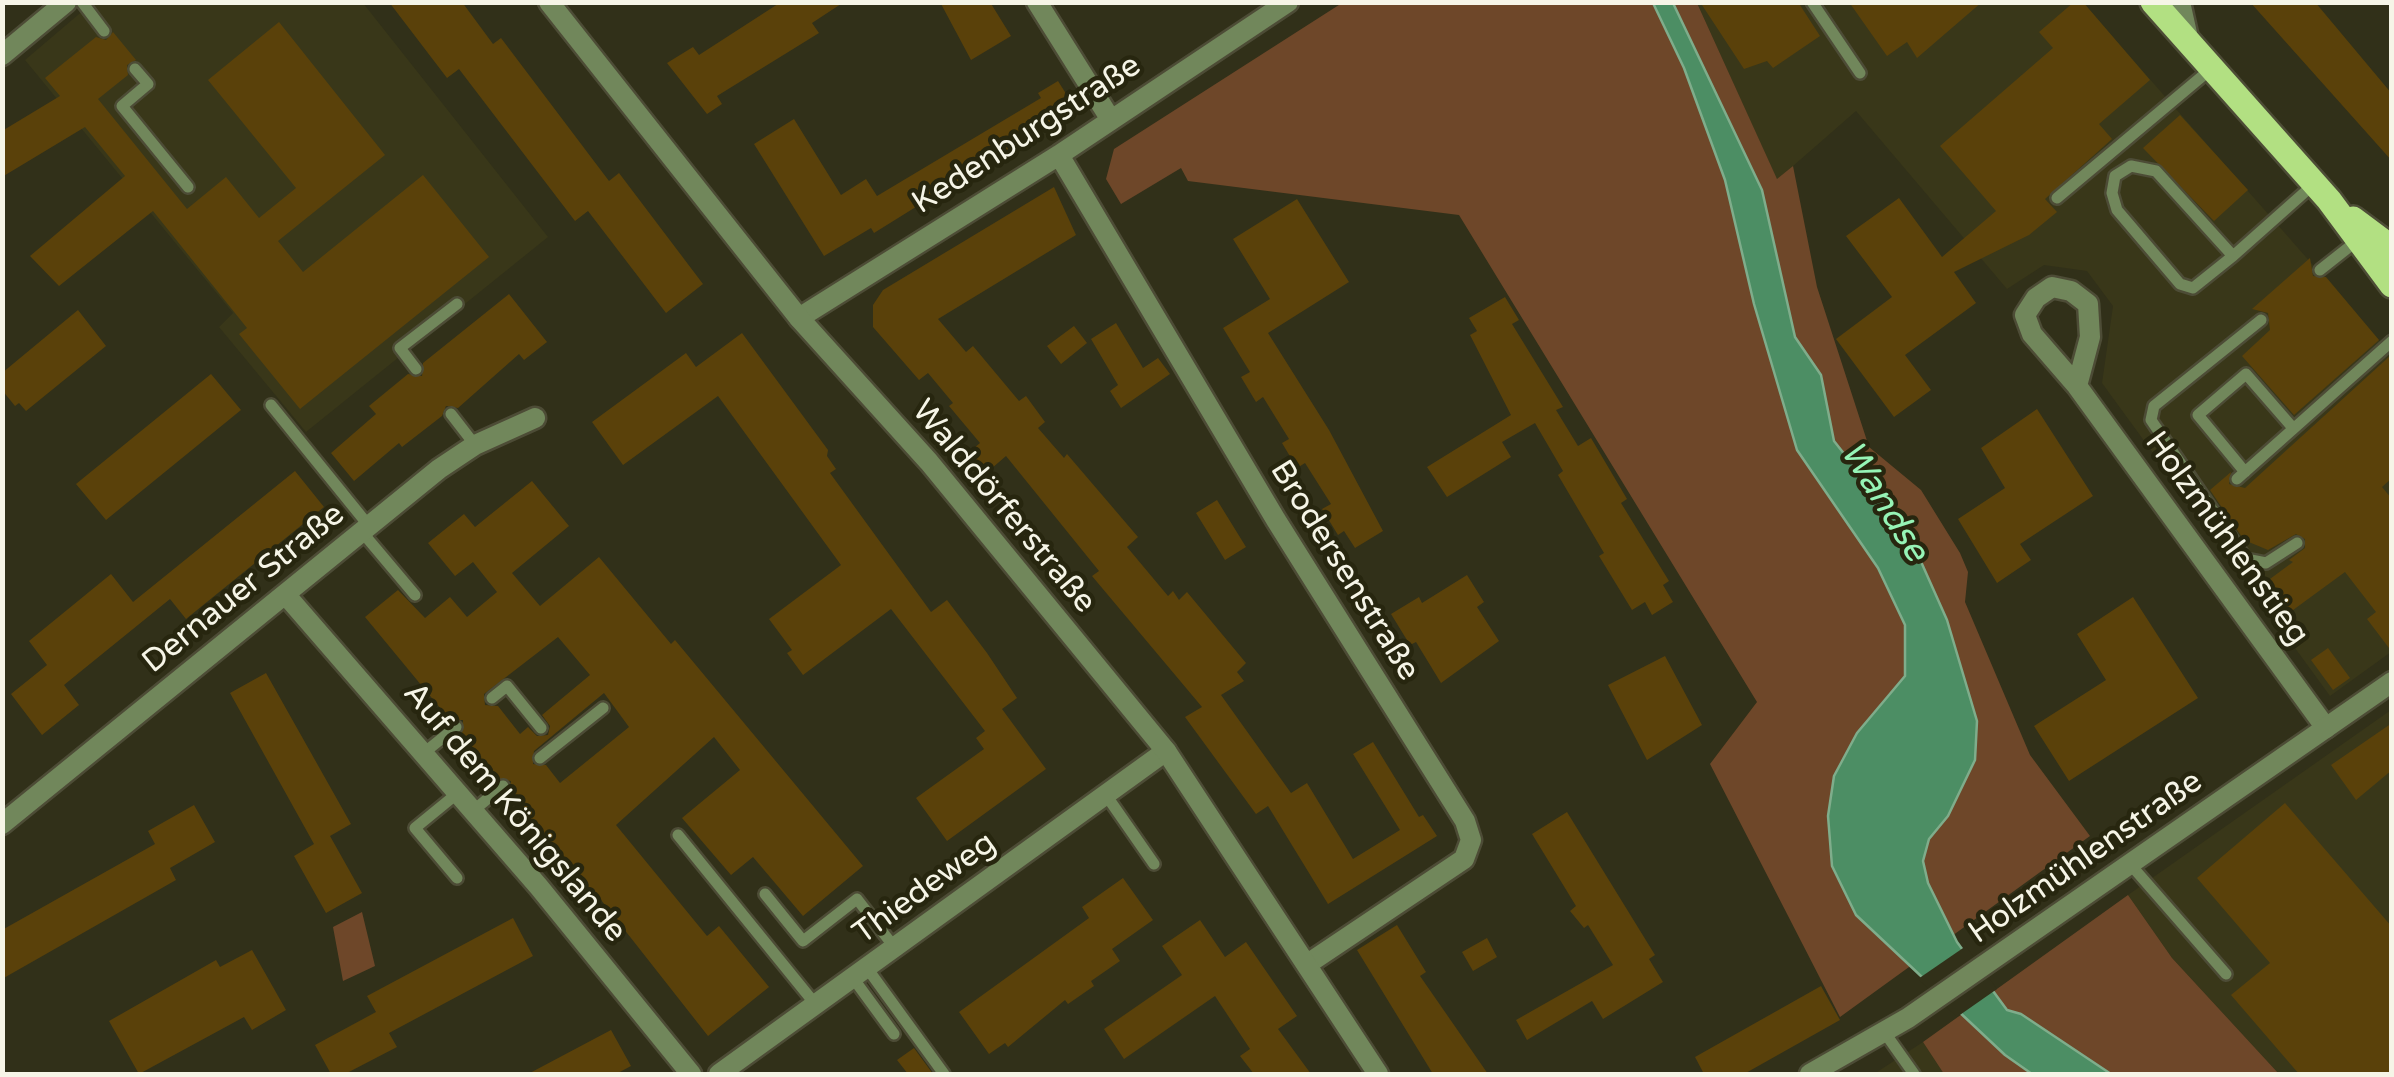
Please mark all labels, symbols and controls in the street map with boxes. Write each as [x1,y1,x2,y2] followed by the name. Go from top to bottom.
[906,47,1148,223] street label: Kedenburgstraße
[903,393,1103,621] street label: Walddörferstraße
[2136,425,2316,653] street label: Holzmühlenstieg
[1830,434,1936,570] water label: Wandse
[1261,454,1427,688] street label: Brodersenstraße
[135,496,353,682] street label: Dernauer Straße
[394,675,634,951] street label: Auf dem Königslande
[1962,763,2210,953] street label: Holzmühlenstraße
[846,825,1004,953] street label: Thiedeweg

